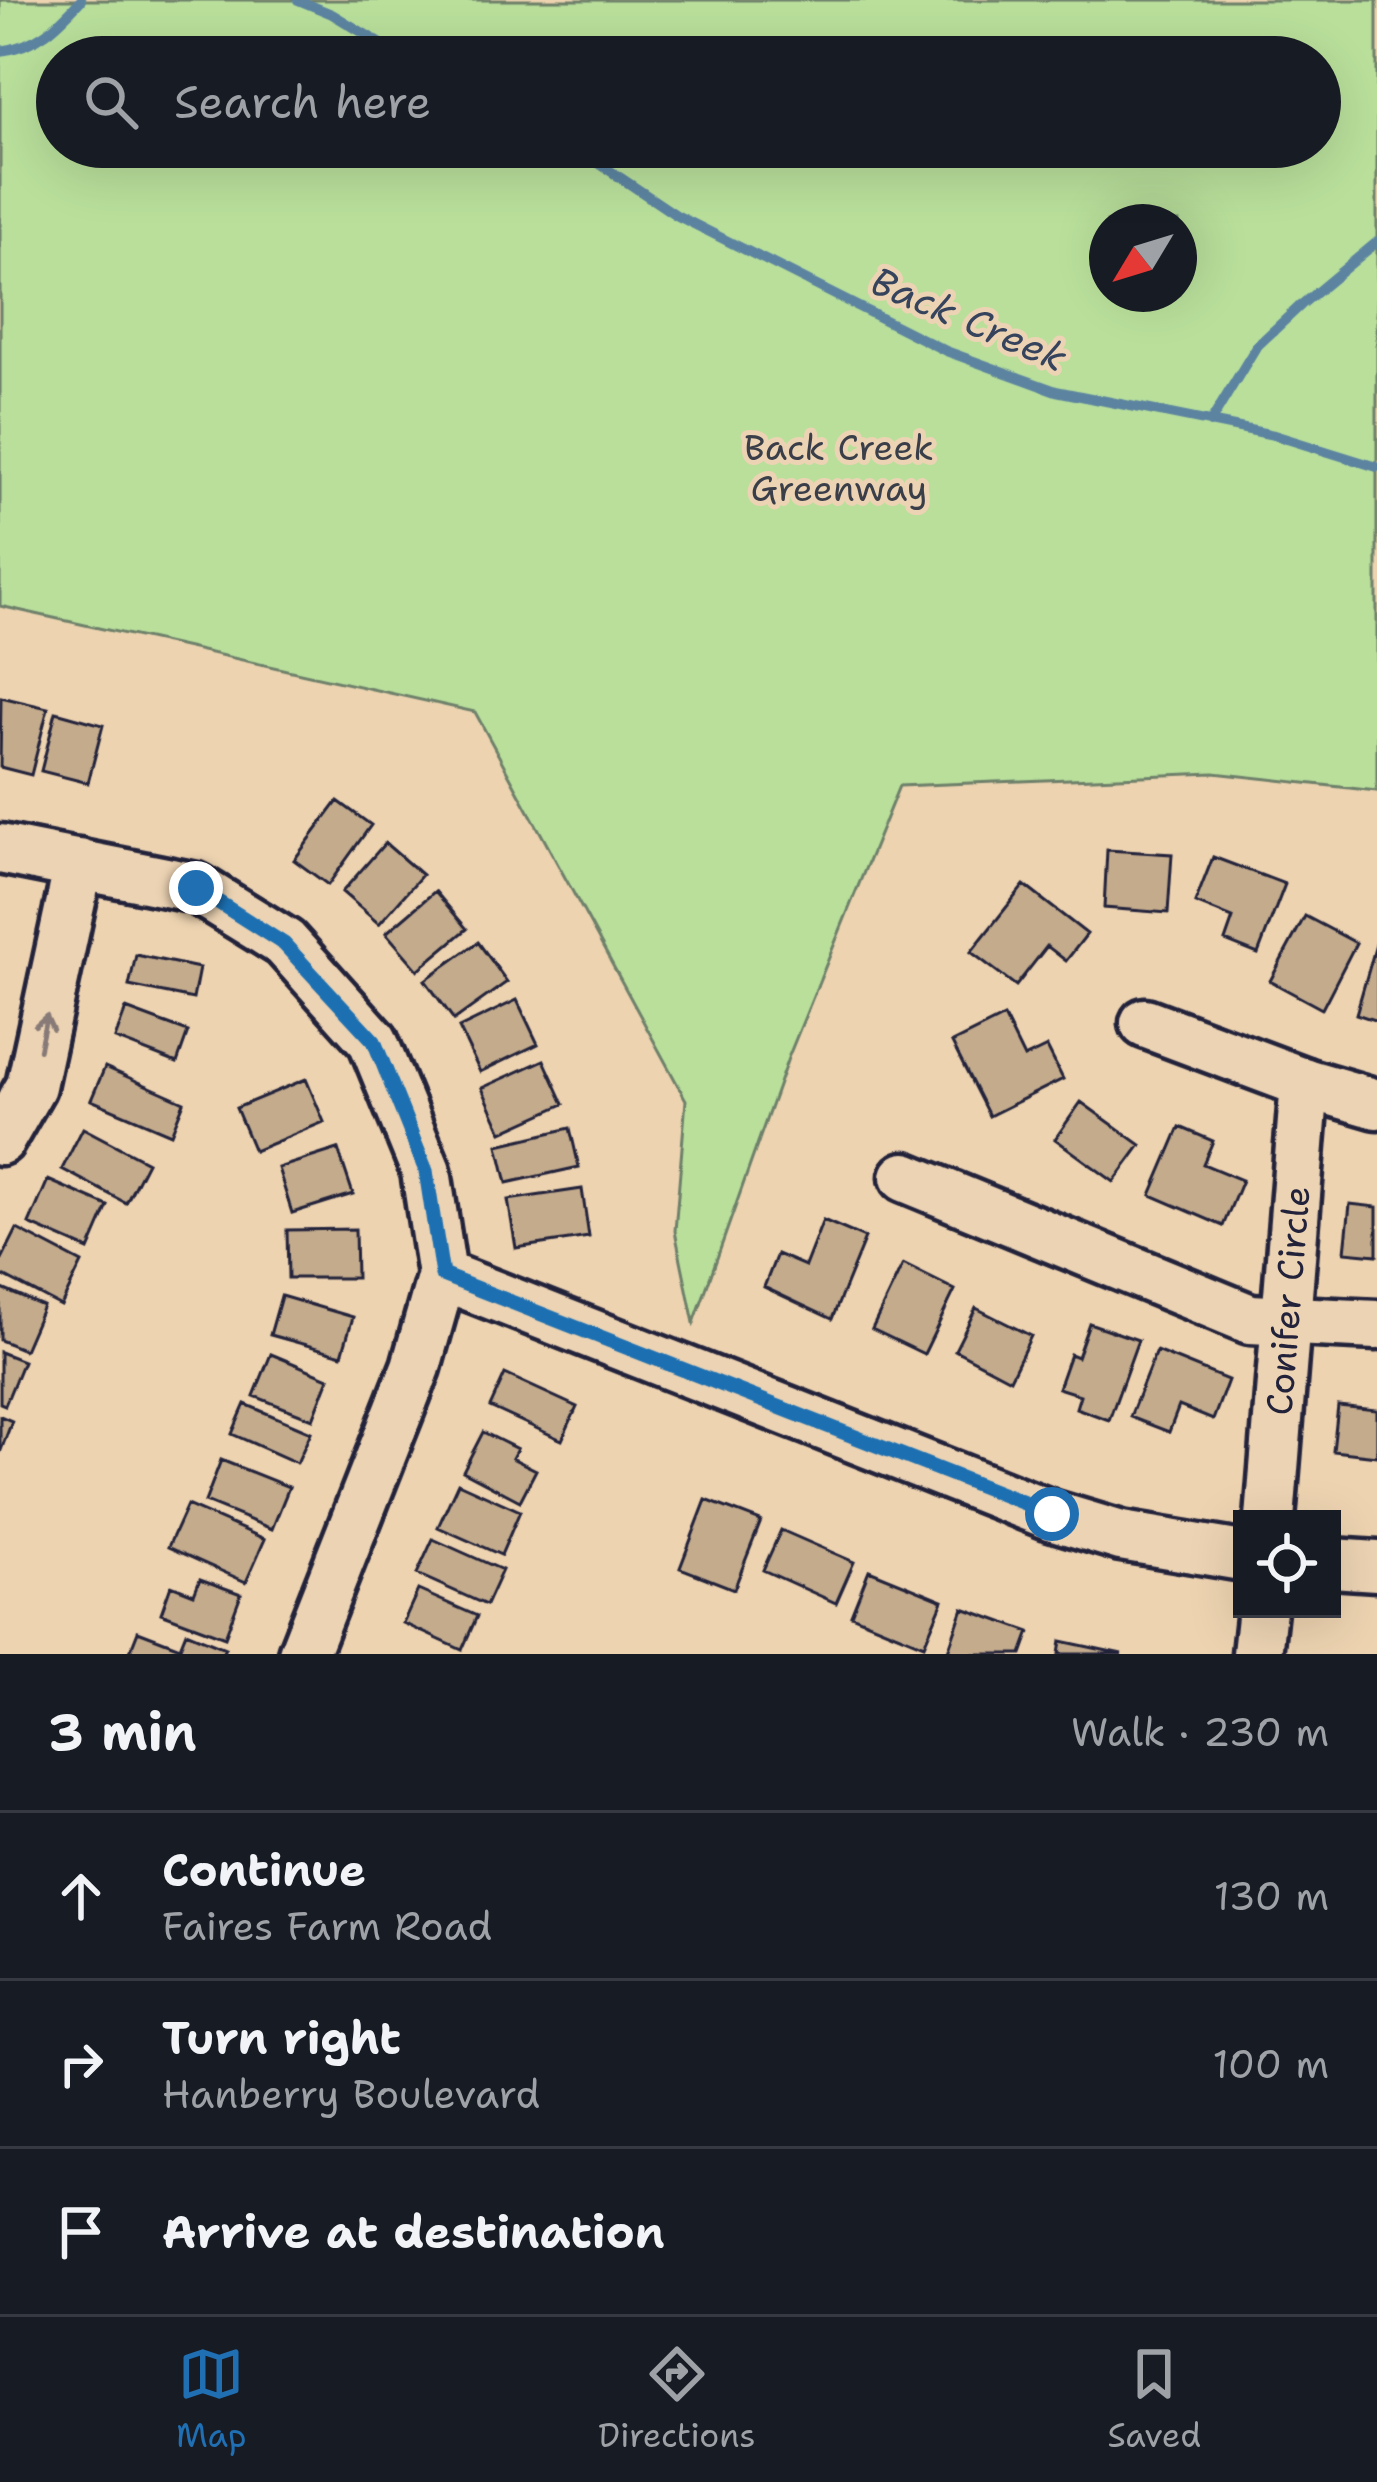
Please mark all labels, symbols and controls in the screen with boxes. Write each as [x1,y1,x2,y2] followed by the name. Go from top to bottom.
[36,36,1341,168] search box
[78,69,144,135] icon: search
[174,72,431,132] text: Search here
[1089,204,1197,312] north arrow
[863,254,1075,384] water label: Back Creek
[744,423,934,513] park label: Back Creek Greenway
[169,861,223,915] route end
[32,1014,55,1052] one-way arrow
[1254,1184,1321,1417] street label: Conifer Circle
[1025,1487,1079,1541] route start
[1233,1510,1341,1618] map controls
[1233,1510,1341,1618] button: locate
[48,1698,197,1766] text: 3 min
[1071,1706,1329,1758] text: Walk · 230 m
[162,1840,366,1900] text: Continue
[48,1863,114,1929] icon: ahead
[1214,1870,1329,1922] text: 130 m
[162,1900,492,1952] text: Faires Farm Road
[162,2008,401,2068] text: Turn right
[48,2031,114,2097] icon: right
[1213,2038,1329,2090] text: 100 m
[162,2068,540,2120] text: Hanberry Boulevard
[48,2199,114,2265] icon: arrive
[162,2202,665,2262] text: Arrive at destination
[176,2341,247,2458] tab: Map
[598,2341,756,2458] tab: Directions
[1107,2341,1201,2458] tab: Saved

